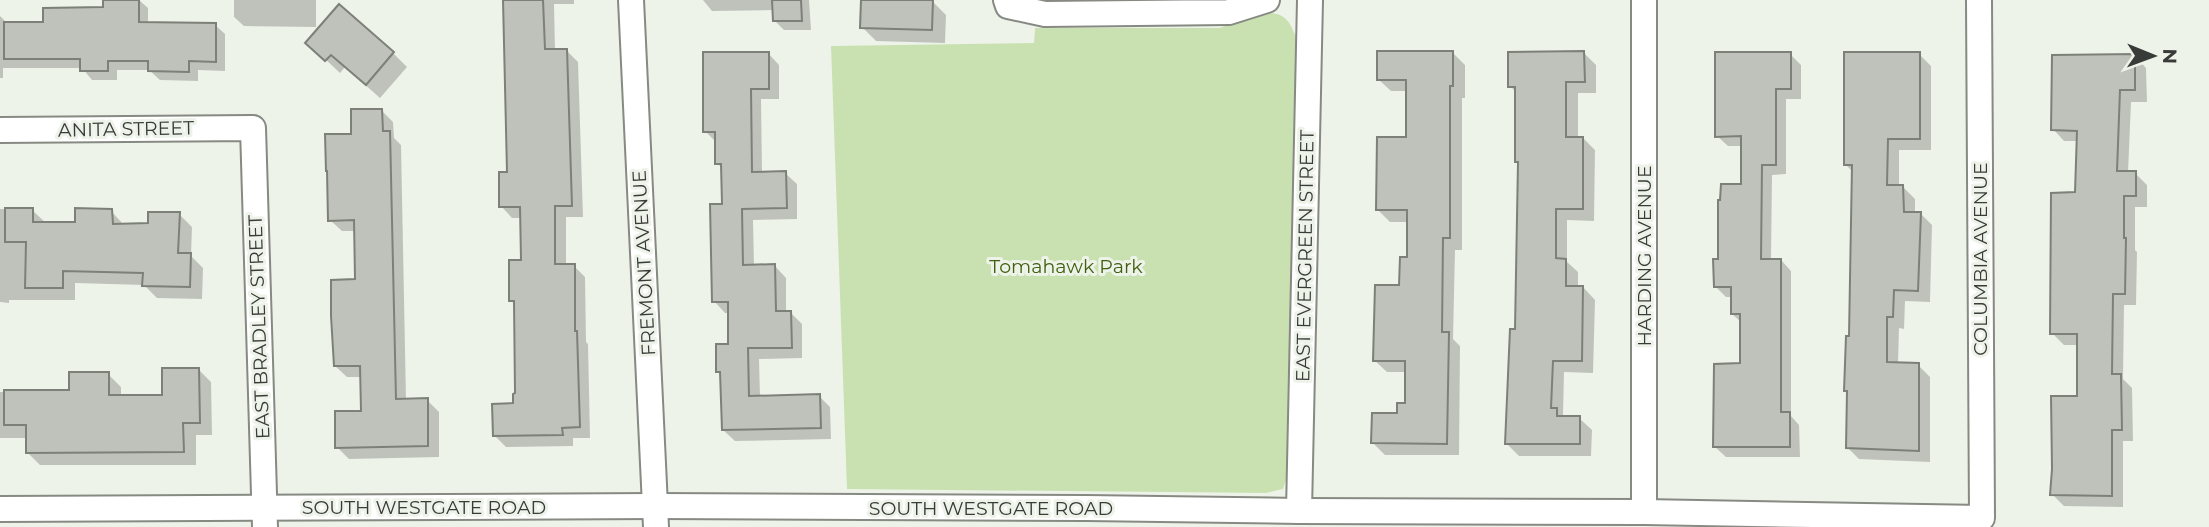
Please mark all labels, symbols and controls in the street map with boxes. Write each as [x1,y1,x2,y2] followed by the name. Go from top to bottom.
[2118,21,2188,91] north arrow
[2158,48,2181,64] text: N
[58,116,194,142] street label: ANITA STREET
[1291,130,1319,382] street label: EAST EVERGREEN STREET
[1969,162,1992,356] street label: COLUMBIA AVENUE
[1633,165,1656,347] street label: HARDING AVENUE
[628,170,660,356] street label: FREMONT AVENUE
[244,214,274,440] street label: EAST BRADLEY STREET
[989,255,1143,278] park label: Tomahawk Park
[302,496,546,519] street label: SOUTH WESTGATE ROAD
[869,497,1113,520] street label: SOUTH WESTGATE ROAD

